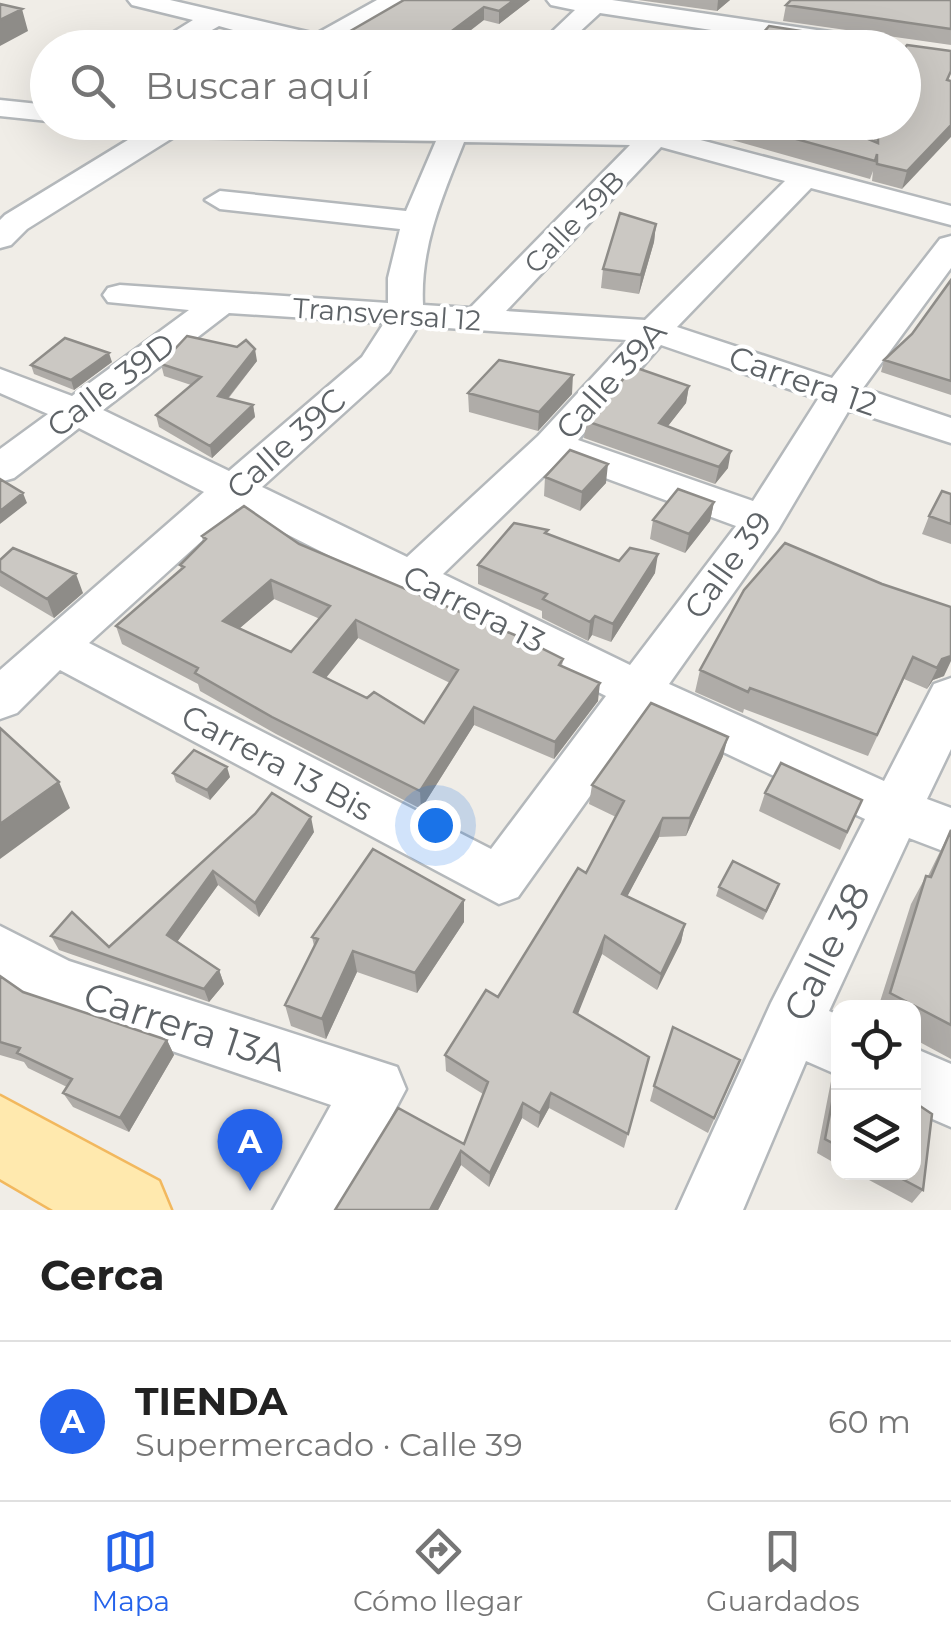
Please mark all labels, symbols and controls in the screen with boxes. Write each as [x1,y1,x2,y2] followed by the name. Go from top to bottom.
[30,30,921,140] search box
[65,58,120,113] icon: search
[145,62,371,109] text: Buscar aquí
[517,164,631,280] street label: Calle 39B
[292,290,482,338] street label: Transversal 12
[547,312,674,447] street label: Calle 39A
[39,324,182,445] street label: Calle 39D
[724,337,882,424] street label: Carrera 12
[218,380,353,507] street label: Calle 39C
[675,503,780,626] street label: Calle 39
[397,556,552,661] street label: Carrera 13
[175,696,379,829] street label: Carrera 13 Bis
[410,800,461,851] your location
[773,875,880,1029] street label: Calle 38
[78,972,293,1082] street label: Carrera 13A
[831,1000,921,1180] map controls
[831,1000,921,1090] button: locate
[831,1090,921,1180] button: layers
[218,1108,282,1191] pin: A
[40,1249,165,1301] text: Cerca
[135,1378,287,1425] text: TIENDA
[60,1402,85,1441] text: A
[828,1402,911,1441] text: 60 m
[135,1425,523,1464] text: Supermercado · Calle 39
[91,1524,170,1618] tab: Mapa
[353,1524,523,1618] tab: Cómo llegar
[706,1524,860,1618] tab: Guardados

